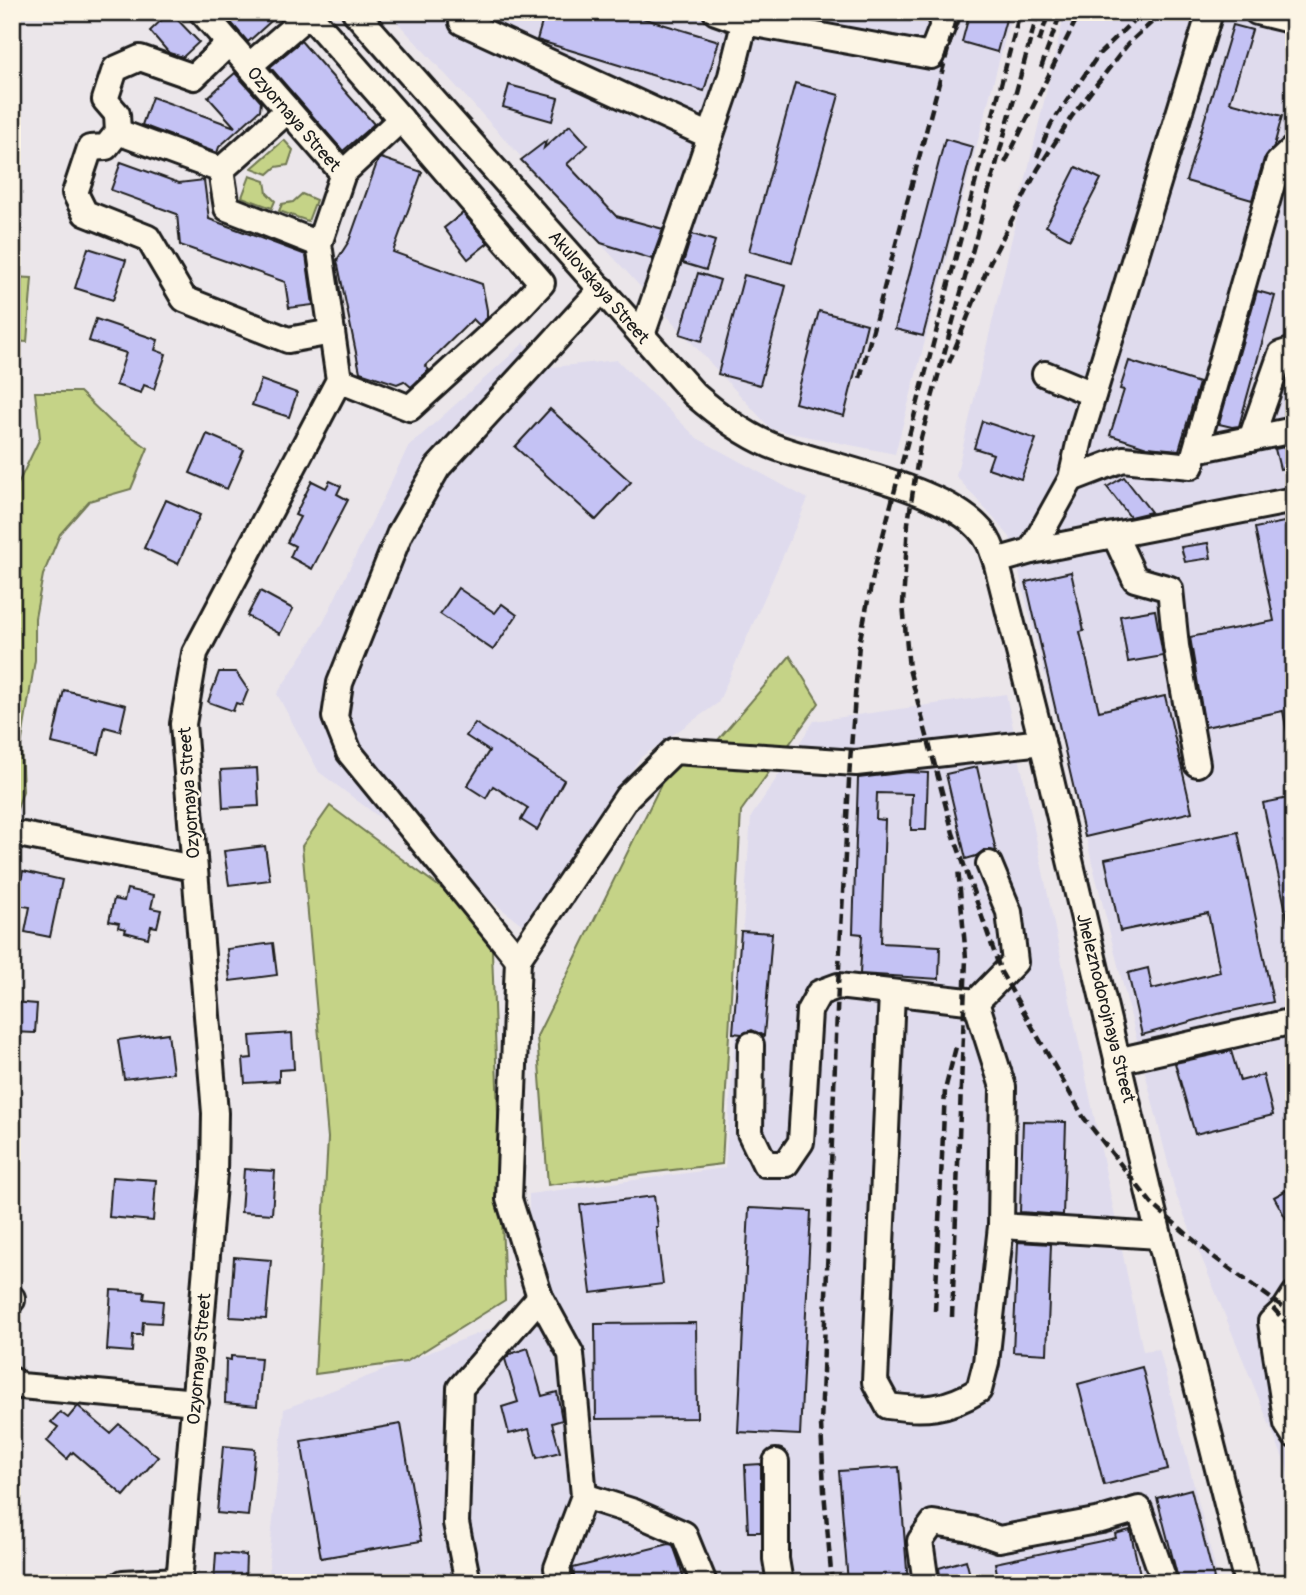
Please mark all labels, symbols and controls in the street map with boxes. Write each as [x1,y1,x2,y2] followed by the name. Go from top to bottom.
[242,62,346,177] street label: Ozyornaya Street
[543,226,655,349] street label: Akulovskaya Street
[173,726,206,860] street label: Ozyornaya Street
[1071,911,1140,1106] street label: Jheleznodorojnaya Street
[182,1292,217,1426] street label: Ozyornaya Street

